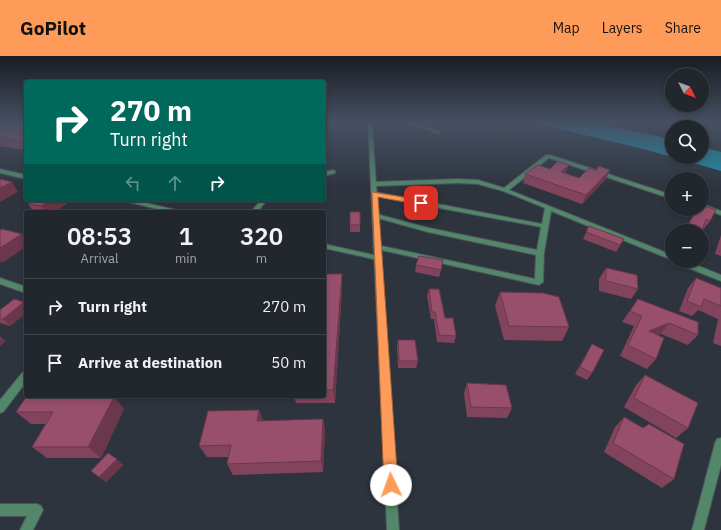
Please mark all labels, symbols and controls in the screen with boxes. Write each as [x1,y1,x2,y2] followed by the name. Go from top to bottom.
[20,16,86,40] text: GoPilot
[553,19,580,37] text: Map
[602,19,643,37] text: Layers
[665,19,701,37] text: Share
[665,68,709,112] north arrow
[665,68,709,268] map controls
[110,92,192,129] text: 270 m
[44,96,96,148] icon: right
[665,120,709,164] button: search
[110,128,188,151] text: Turn right
[122,172,144,194] icon: left
[164,172,186,194] icon: ahead
[206,172,228,194] icon: right
[665,172,709,216] button: +
[404,186,438,220] pin
[410,192,432,214] icon: arrive
[67,220,132,252] text: 08:53
[179,220,193,252] text: 1
[240,220,283,252] text: 320
[665,224,709,268] button: −
[81,250,118,267] text: Arrival
[175,250,197,267] text: min
[256,250,267,267] text: m
[44,296,66,318] icon: right
[78,297,147,316] text: Turn right
[262,297,306,316] text: 270 m
[44,352,66,374] icon: arrive
[78,353,222,372] text: Arrive at destination
[271,353,306,372] text: 50 m
[370,464,412,506] position arrow

